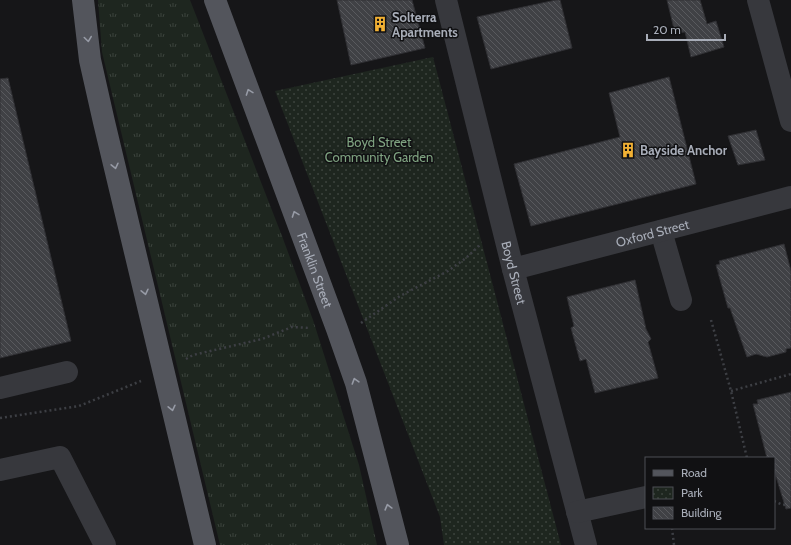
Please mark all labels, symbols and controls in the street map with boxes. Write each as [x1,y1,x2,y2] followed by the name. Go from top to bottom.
[392,9,458,40] place label: Solterra Apartments
[371,15,389,33] building icon: Solterra Apartments
[647,16,725,42] scale bar
[653,22,681,37] text: 20 m
[83,36,92,42] one-way arrow
[246,88,254,95] one-way arrow
[325,134,433,165] park label: Boyd Street Community Garden
[619,141,637,159] building icon: Bayside Anchor
[640,142,728,158] place label: Bayside Anchor
[110,163,118,169] one-way arrow
[291,210,299,217] one-way arrow
[614,216,691,250] street label: Oxford Street
[294,230,337,310] street label: Franklin Street
[498,239,530,307] street label: Boyd Street
[140,289,148,295] one-way arrow
[351,378,360,385] one-way arrow
[168,405,176,412] one-way arrow
[645,457,775,529] legend
[681,465,707,480] text: Road
[681,485,703,500] text: Park
[385,504,393,510] one-way arrow
[681,505,723,520] text: Building

